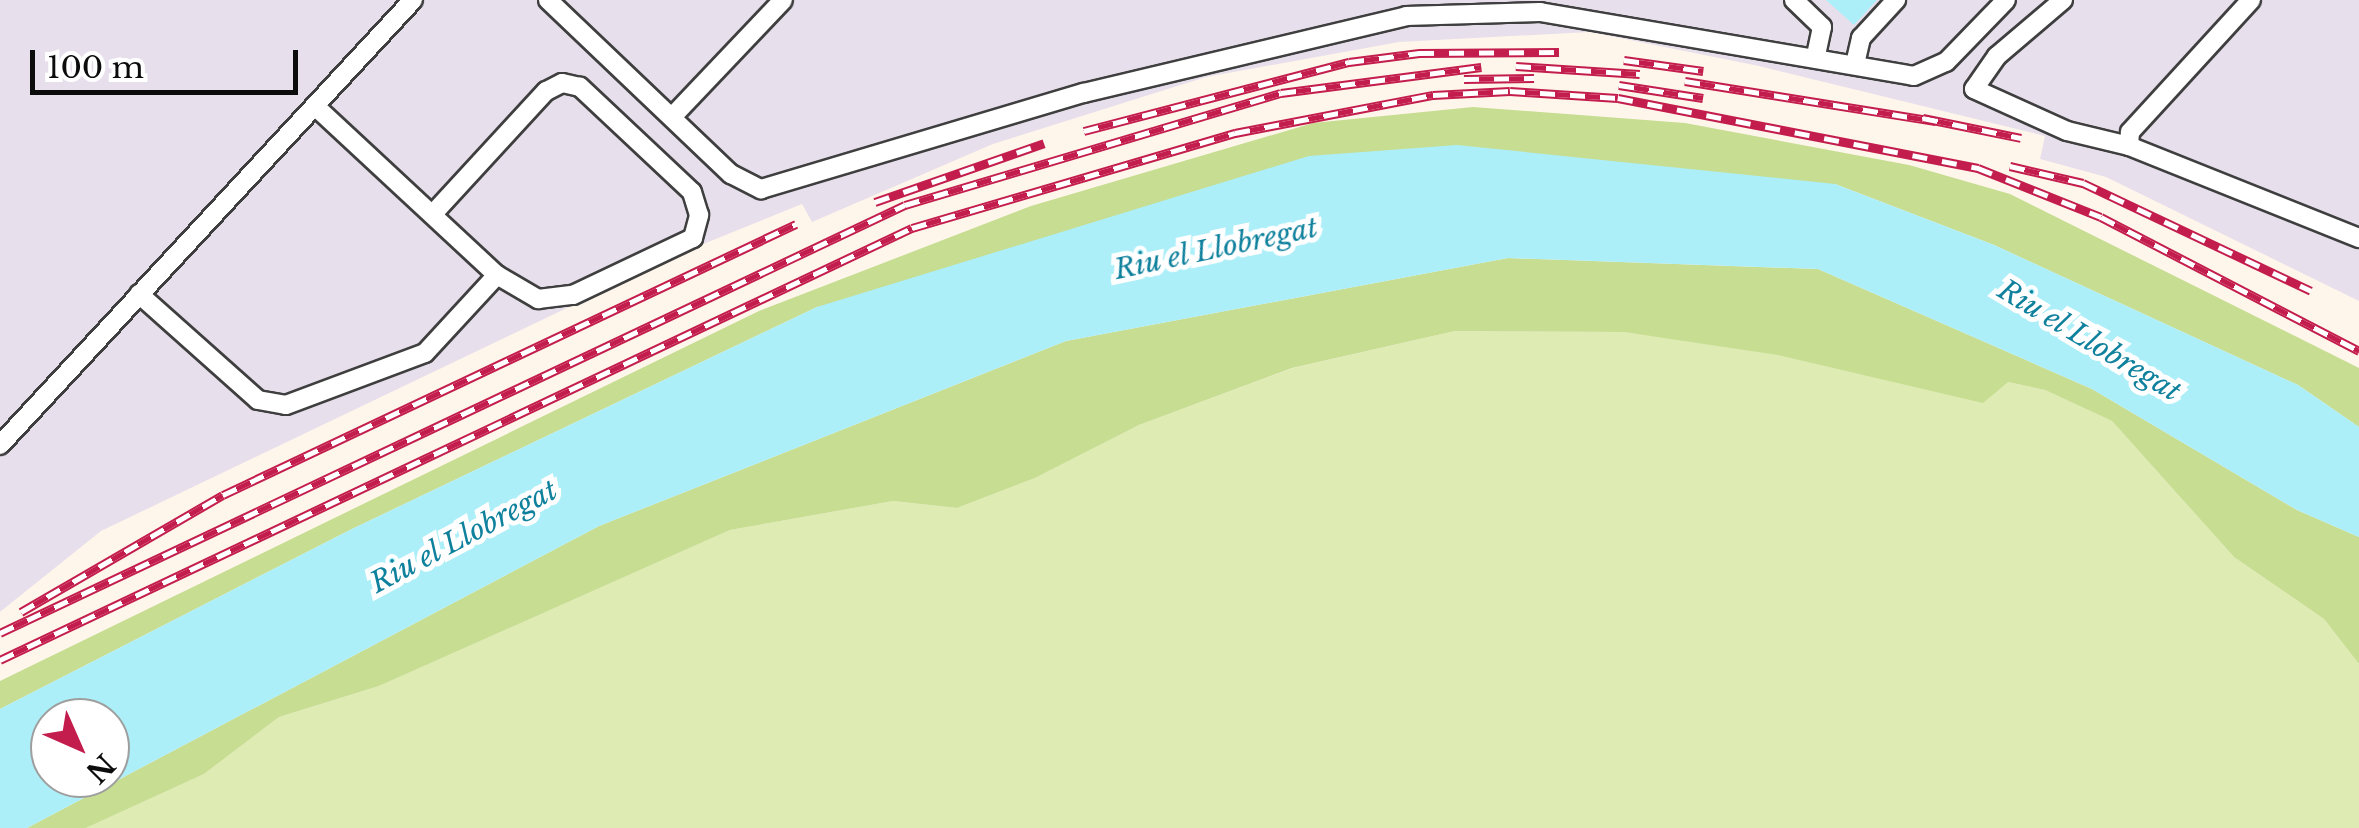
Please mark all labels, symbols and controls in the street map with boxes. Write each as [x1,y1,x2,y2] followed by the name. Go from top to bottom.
[35,30,302,92] scale bar
[47,49,144,86] text: 100 m
[1110,211,1322,287] water label: Riu el Llobregat
[1991,273,2187,409] water label: Riu el Llobregat
[364,473,564,601] water label: Riu el Llobregat
[30,698,130,798] north arrow
[78,746,122,790] text: N

